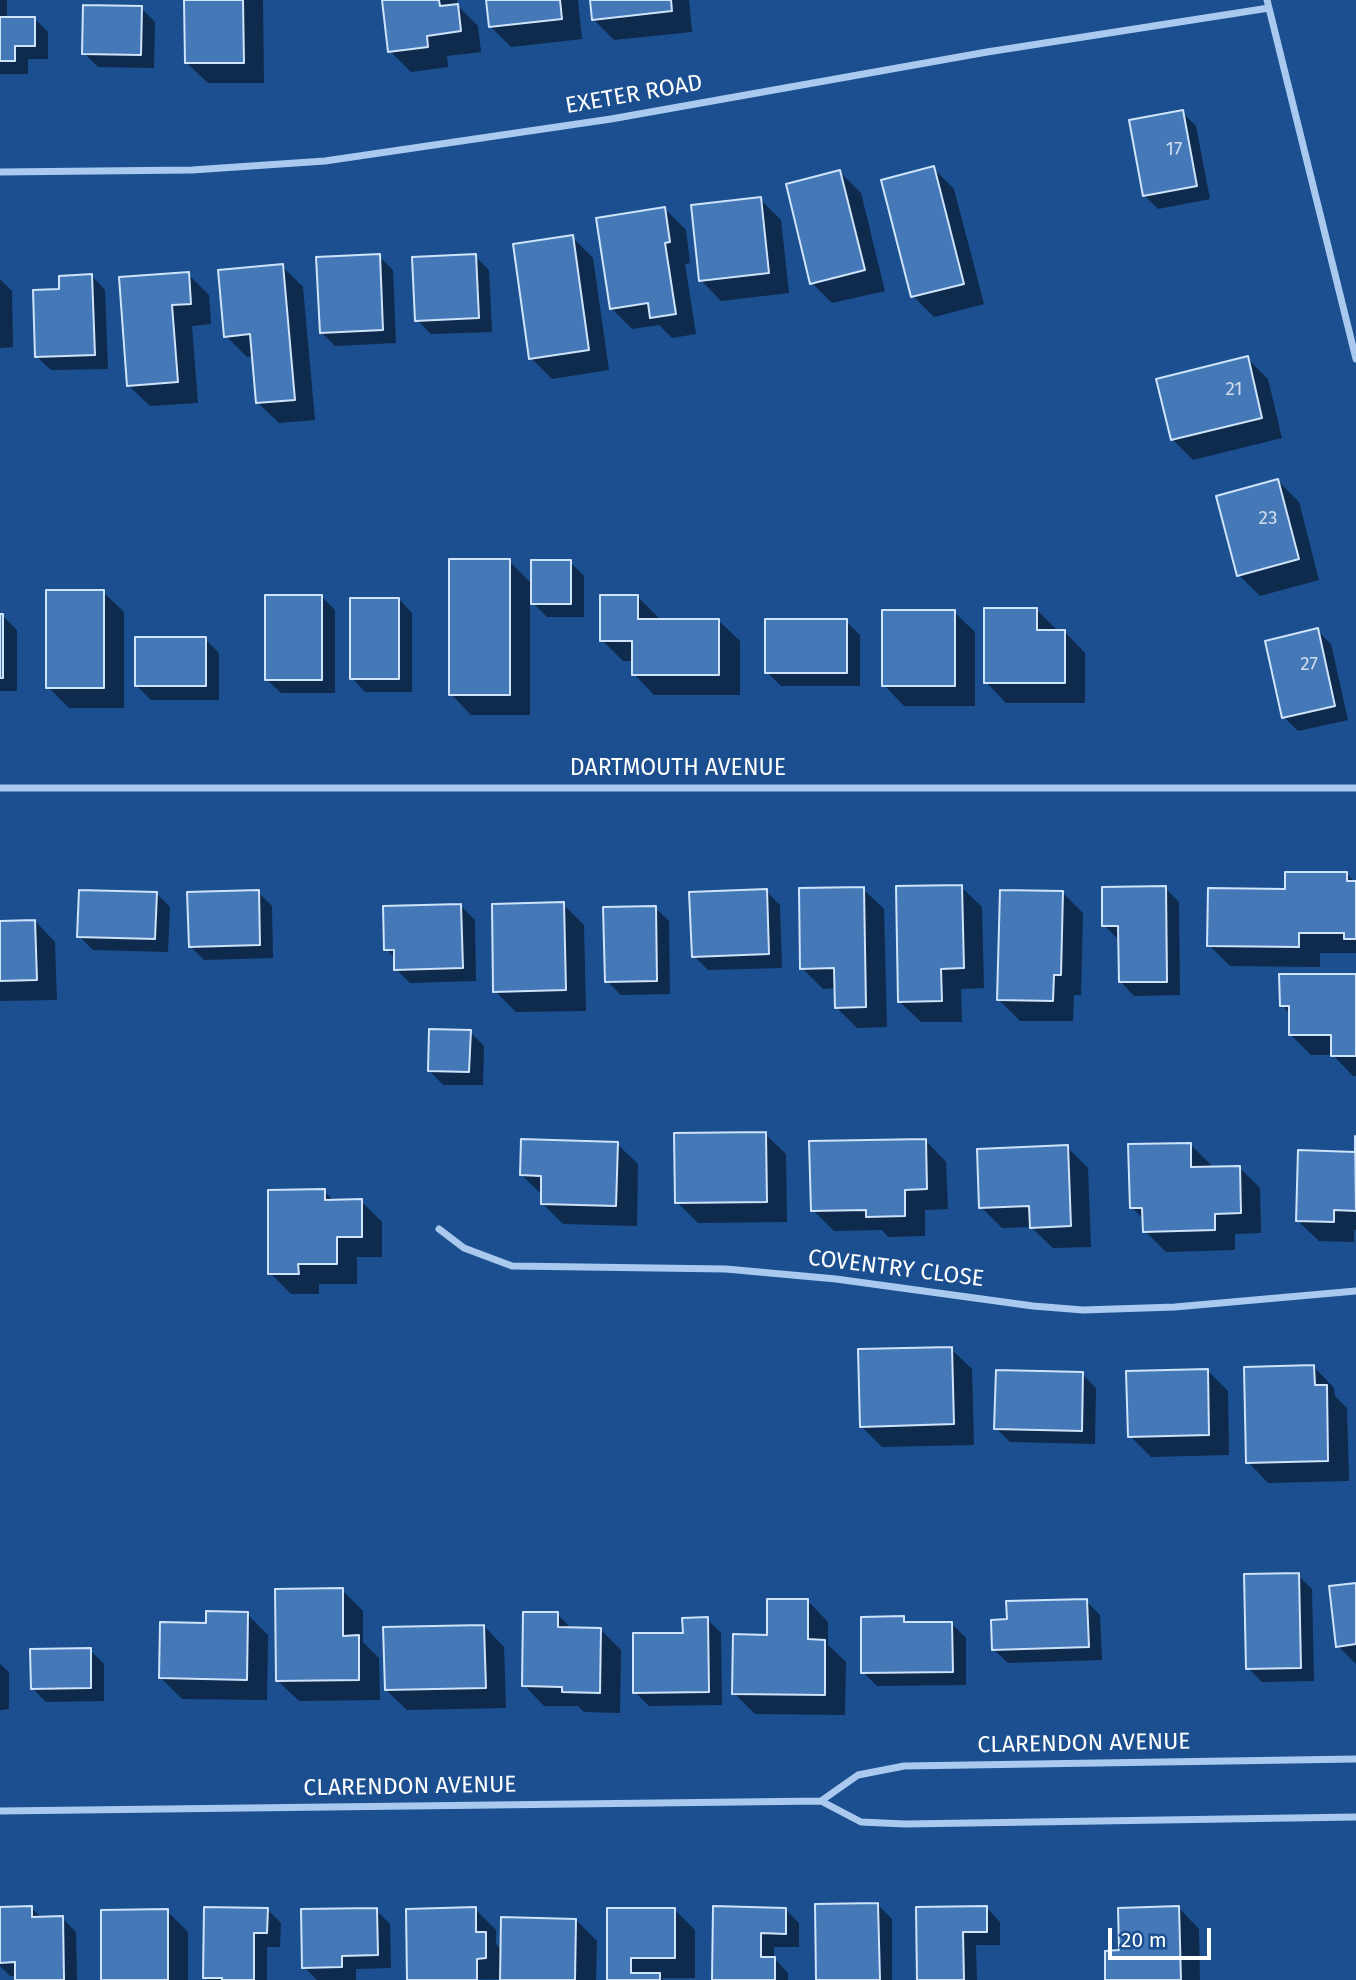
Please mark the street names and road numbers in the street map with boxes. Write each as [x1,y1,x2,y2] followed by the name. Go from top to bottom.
[563,69,705,121] street label: EXETER ROAD
[570,755,786,783] street label: DARTMOUTH AVENUE
[806,1245,986,1293] street label: COVENTRY CLOSE
[977,1728,1191,1760] street label: CLARENDON AVENUE
[303,1771,517,1803] street label: CLARENDON AVENUE

